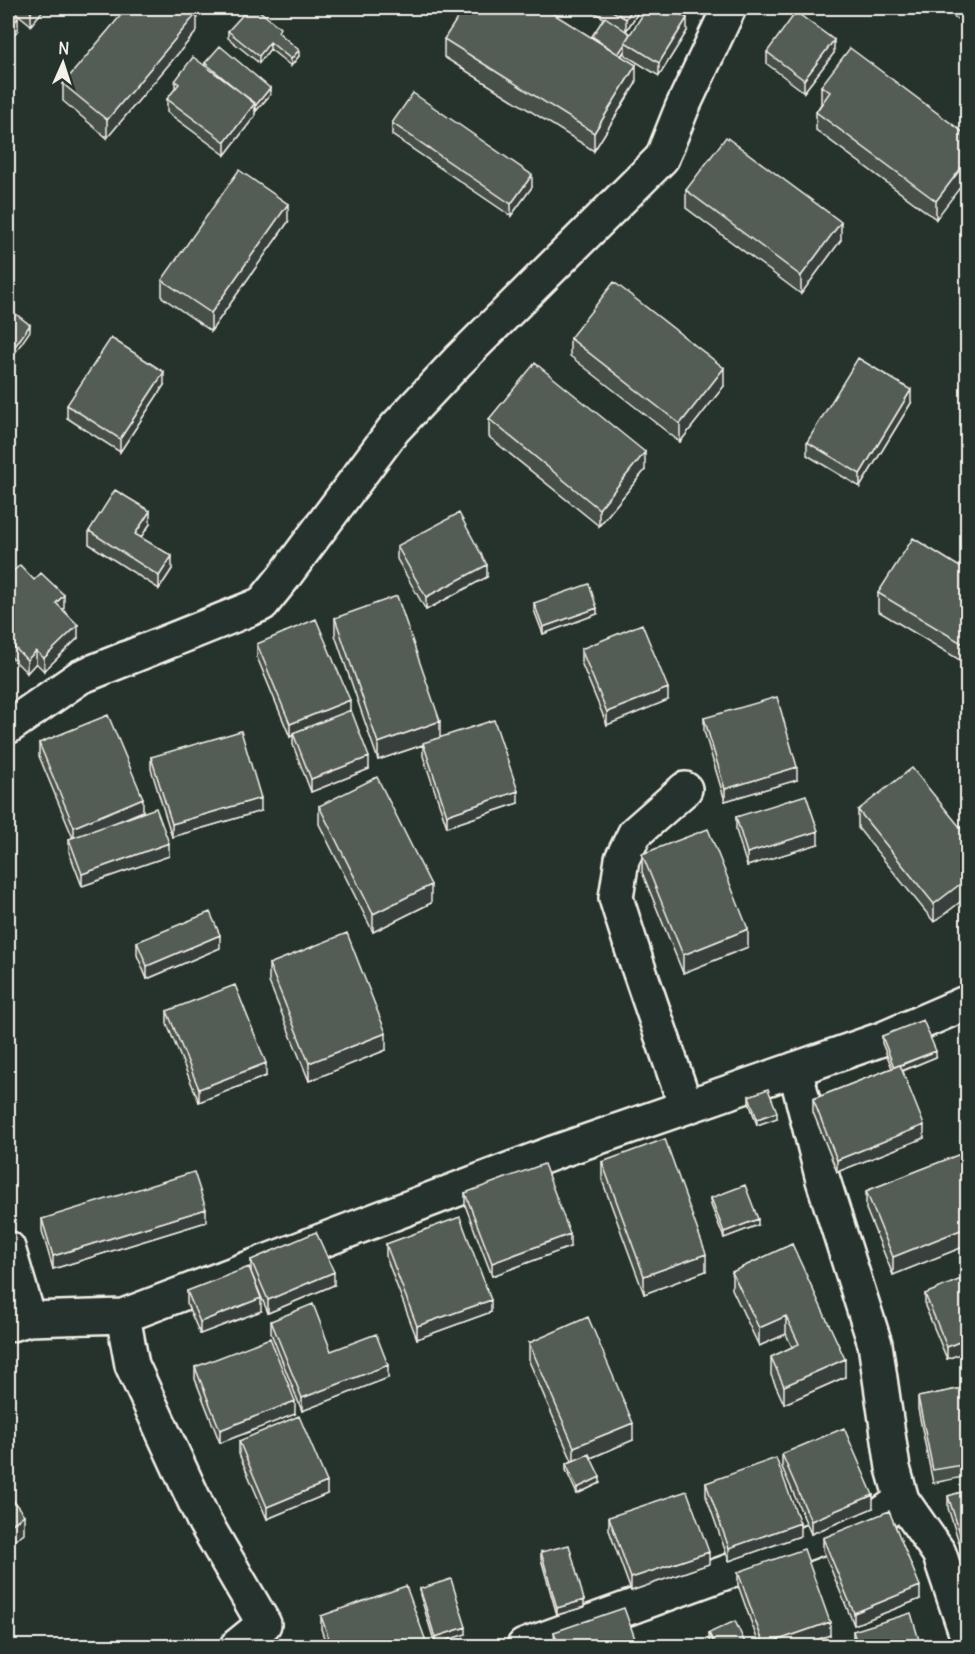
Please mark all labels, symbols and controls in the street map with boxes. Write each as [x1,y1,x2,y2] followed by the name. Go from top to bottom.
[33,33,93,93] north arrow
[58,38,70,58] text: N

